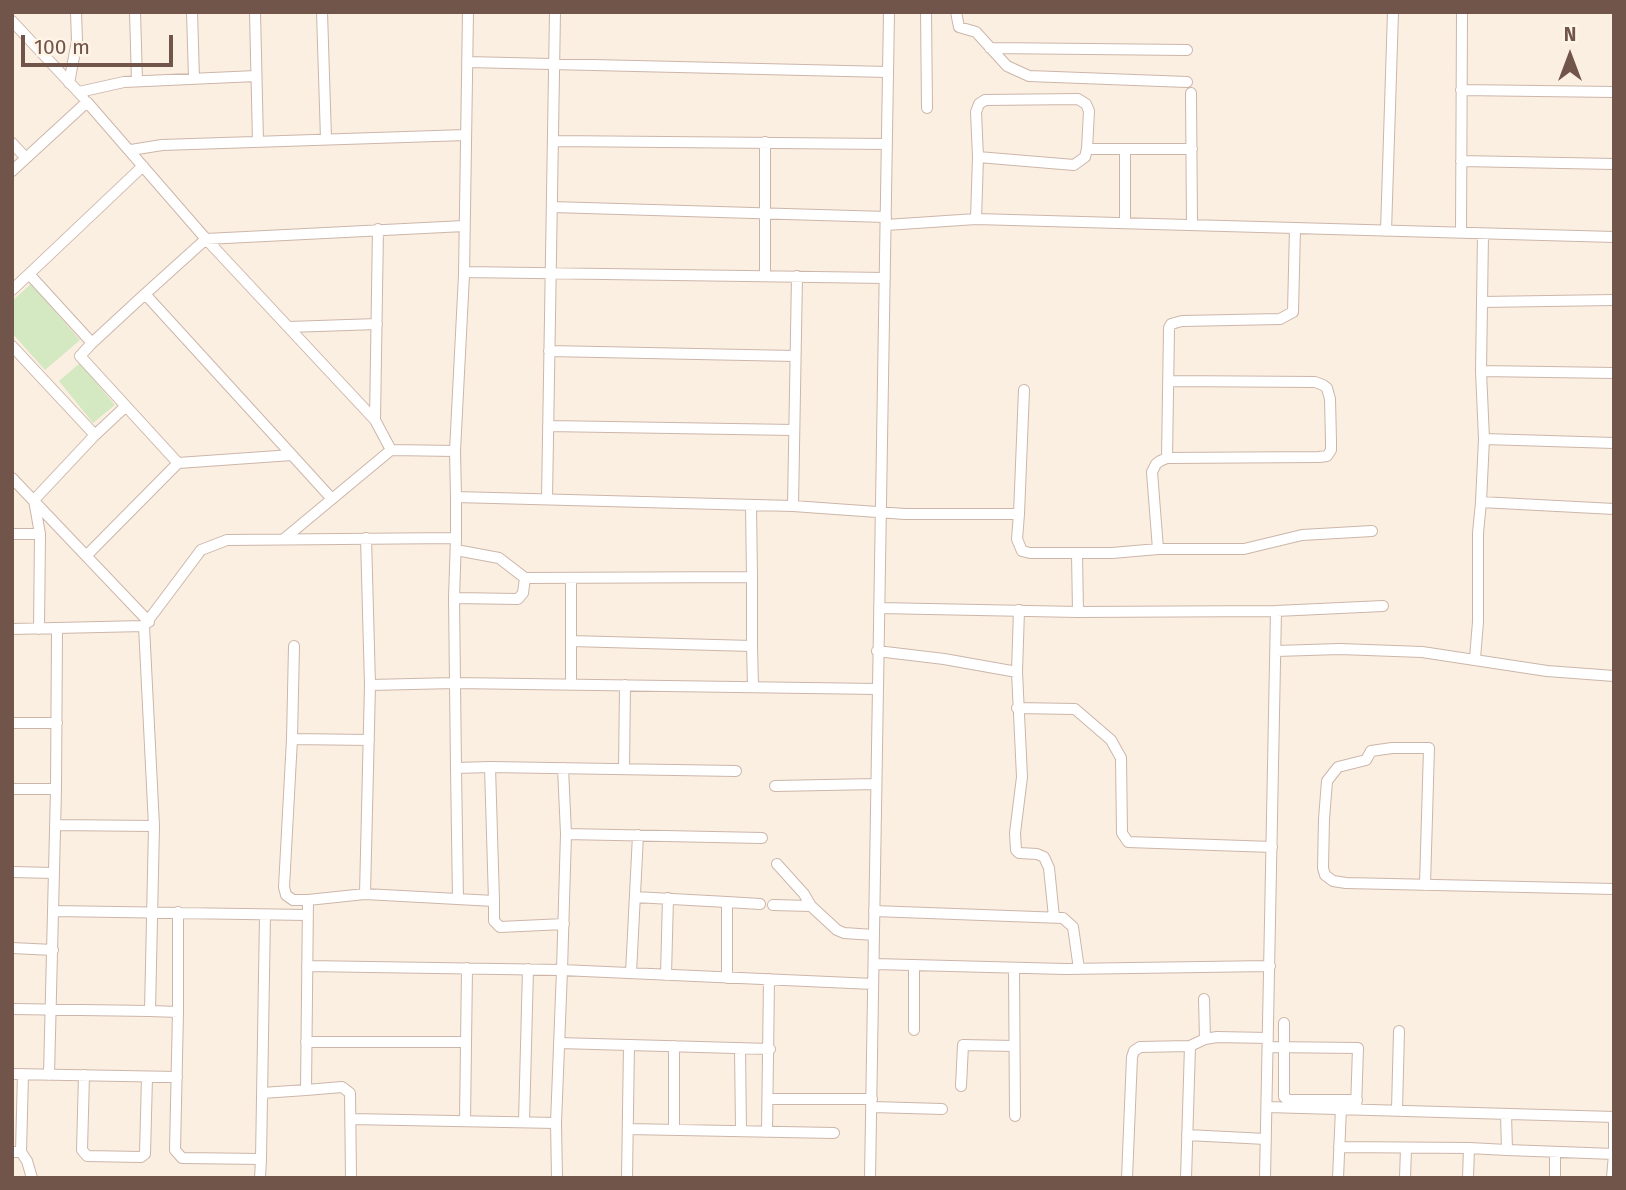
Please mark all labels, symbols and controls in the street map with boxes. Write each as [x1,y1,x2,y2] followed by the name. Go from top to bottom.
[24,21,177,65] scale bar
[1535,21,1605,91] north arrow
[1564,23,1576,46] text: N
[34,34,90,60] text: 100 m

